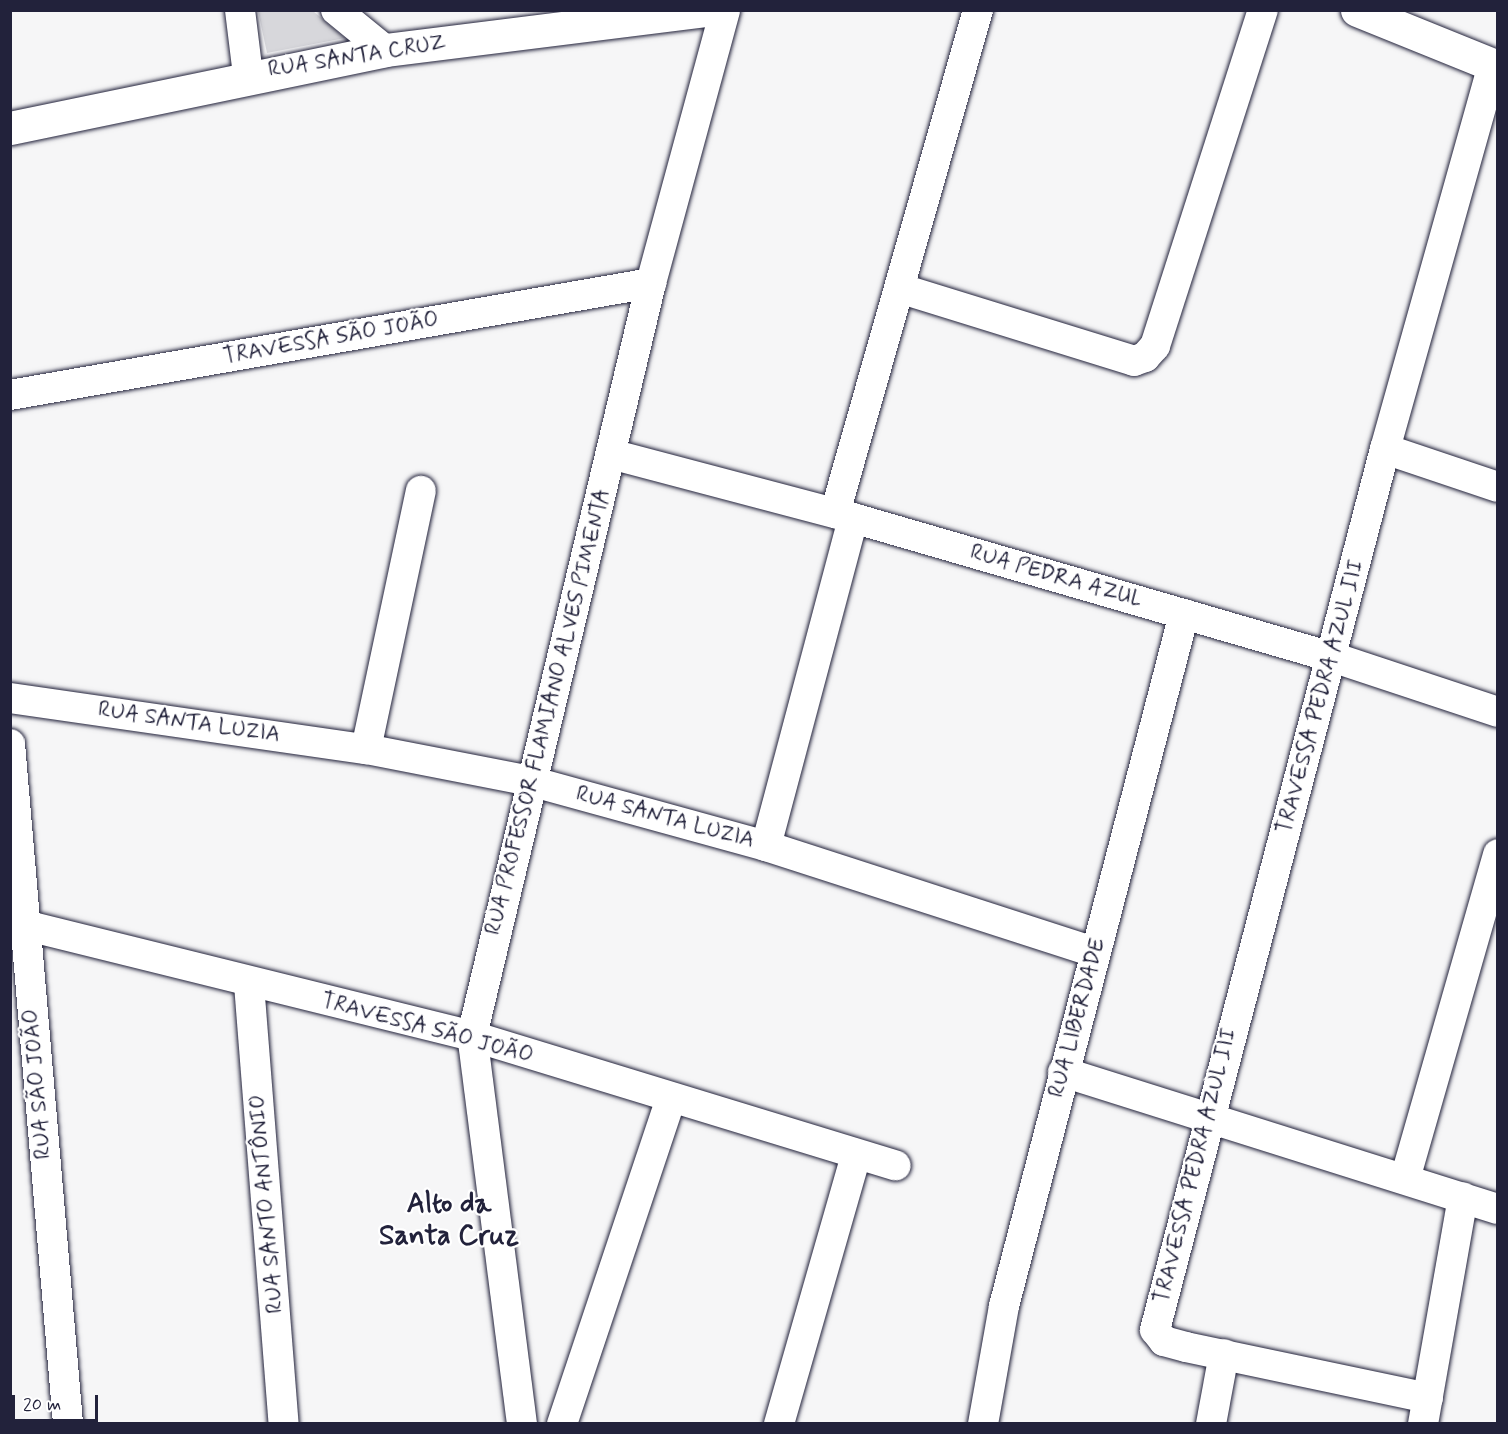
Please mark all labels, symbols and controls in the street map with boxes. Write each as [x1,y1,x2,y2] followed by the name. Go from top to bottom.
[267,30,447,84] street label: RUA SANTA CRUZ
[221,307,441,371] street label: TRAVESSA SÃO JOÃO
[480,482,618,942] street label: RUA PROFESSOR FLAMIANO ALVES PIMENTA
[966,540,1146,614] street label: RUA PEDRA AZUL
[1272,557,1370,837] street label: TRAVESSA PEDRA AZUL III
[93,697,285,749] street label: RUA SANTA LUZIA
[570,781,760,855] street label: RUA SANTA LUZIA
[1043,931,1113,1105] street label: RUA LIBERDADE
[318,988,536,1070] street label: TRAVESSA SÃO JOÃO
[18,1008,58,1160] street label: RUA SÃO JOÃO
[1149,1026,1243,1306] street label: TRAVESSA PEDRA AZUL III
[244,1093,290,1315] street label: RUA SANTO ANTÔNIO
[380,1188,518,1254] district label: Alto da Santa Cruz
[15,1383,100,1421] scale bar
[23,1393,61,1417] text: 20 m

